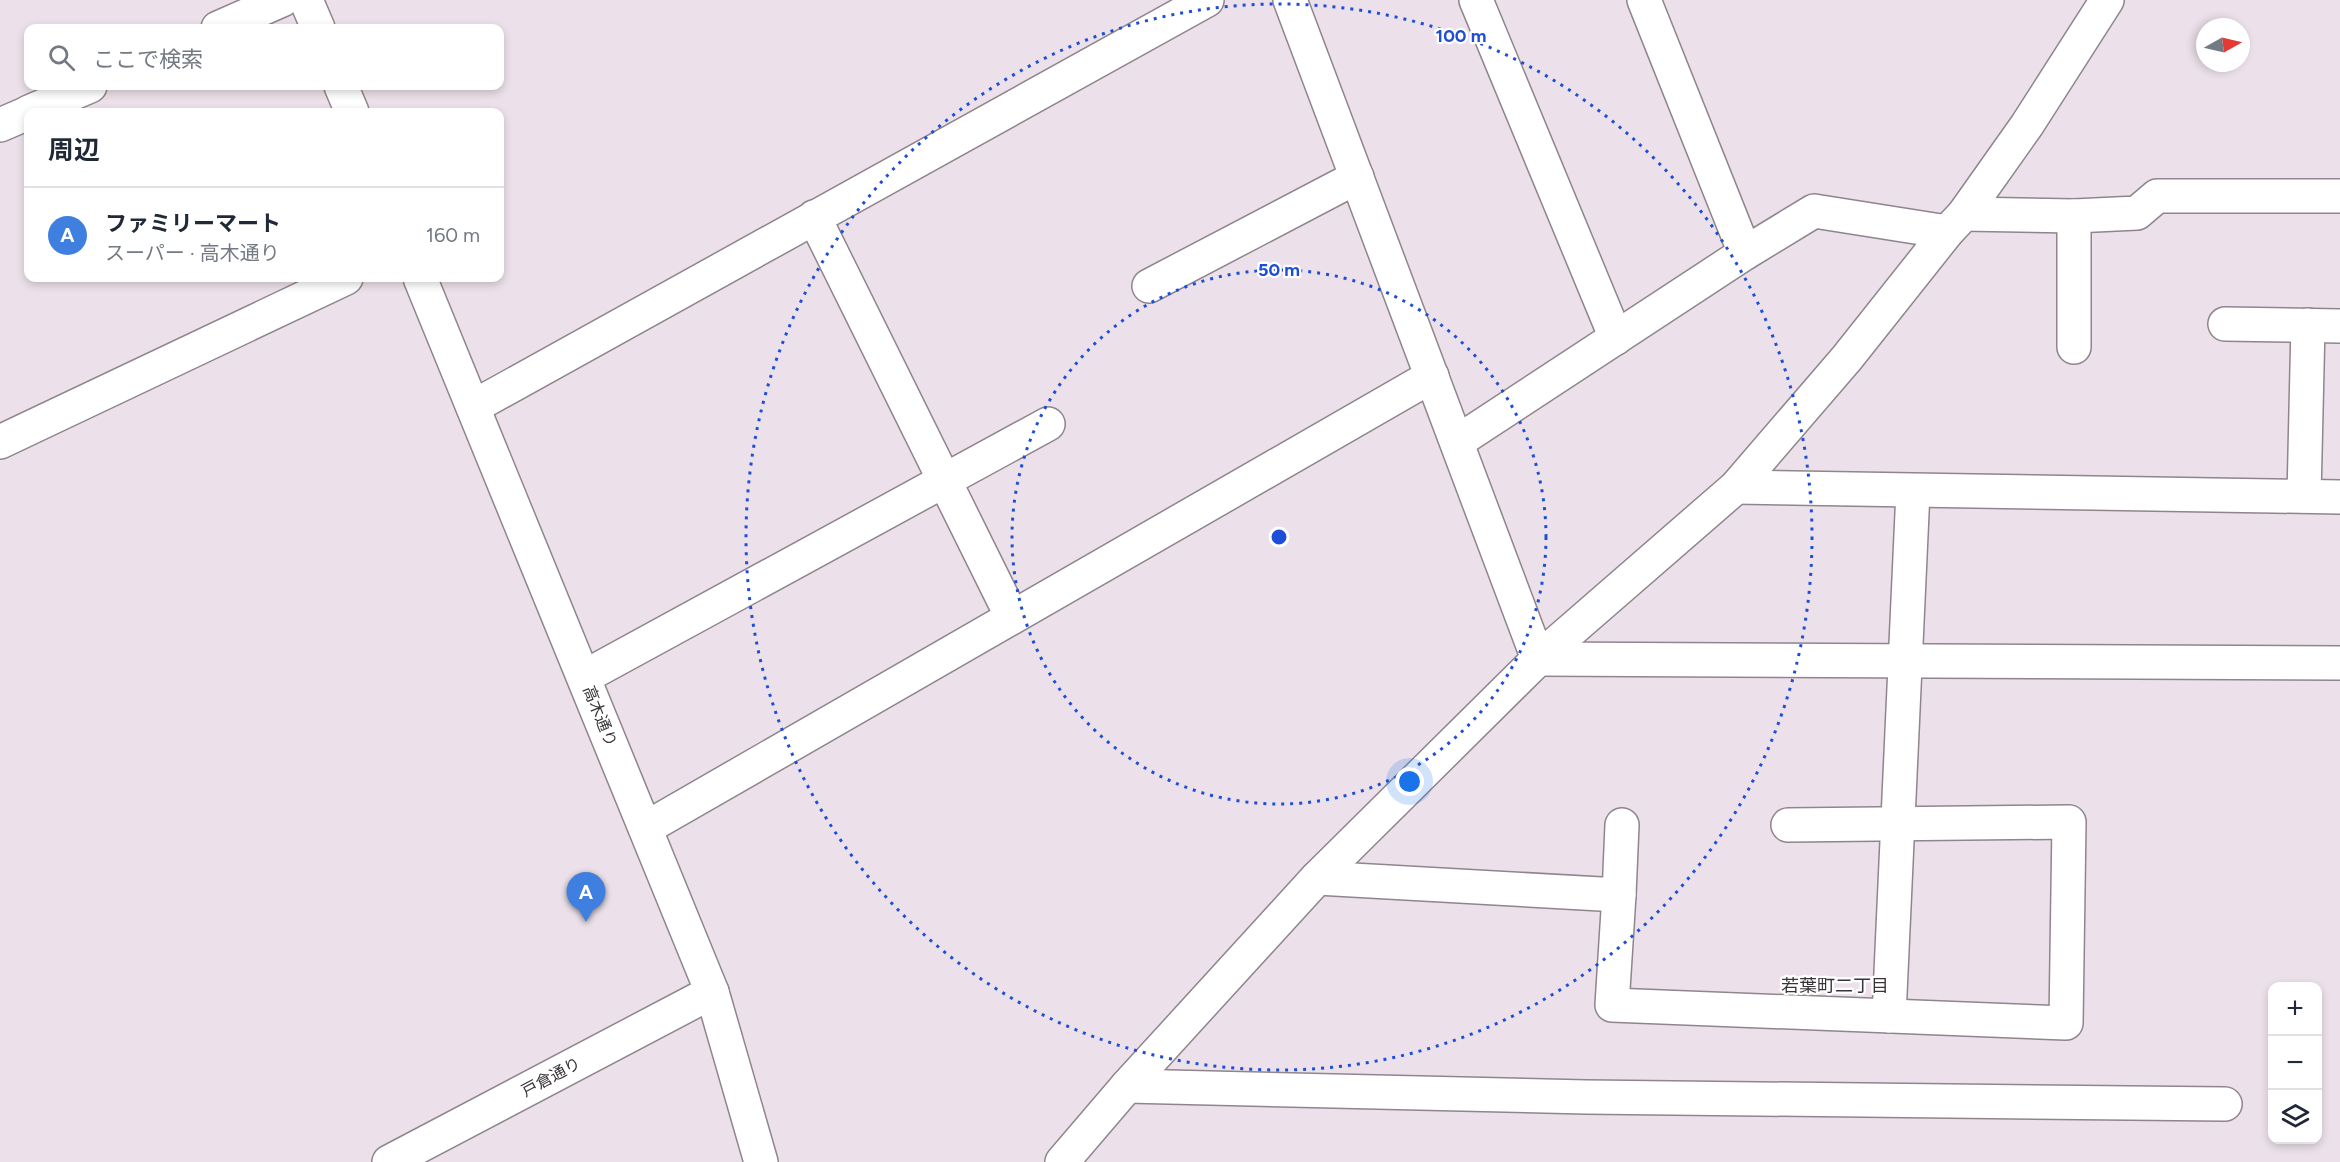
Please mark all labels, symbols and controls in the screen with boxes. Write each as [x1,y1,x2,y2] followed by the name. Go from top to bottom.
[2196,18,2250,72] north arrow
[24,24,504,90] search box
[1436,25,1486,47] text: 100 m
[45,41,78,74] icon: search
[93,46,203,73] text: ここで検索
[48,134,100,166] text: 周辺
[105,210,281,237] text: ファミリーマート
[60,223,75,247] text: A
[426,223,480,247] text: 160 m
[105,241,280,265] text: スーパー · 高木通り
[1258,259,1300,281] text: 50 m
[1269,527,1289,547] centre of rings
[579,683,621,749] street label: 高木通り
[1395,767,1424,796] your location
[566,872,606,922] pin: A
[1781,975,1889,997] district label: 若葉町二丁目
[2268,982,2322,1144] map controls
[2268,982,2322,1036] button: +
[2268,1036,2322,1090] button: −
[518,1054,584,1100] street label: 戸倉通り
[2268,1090,2322,1144] button: layers

